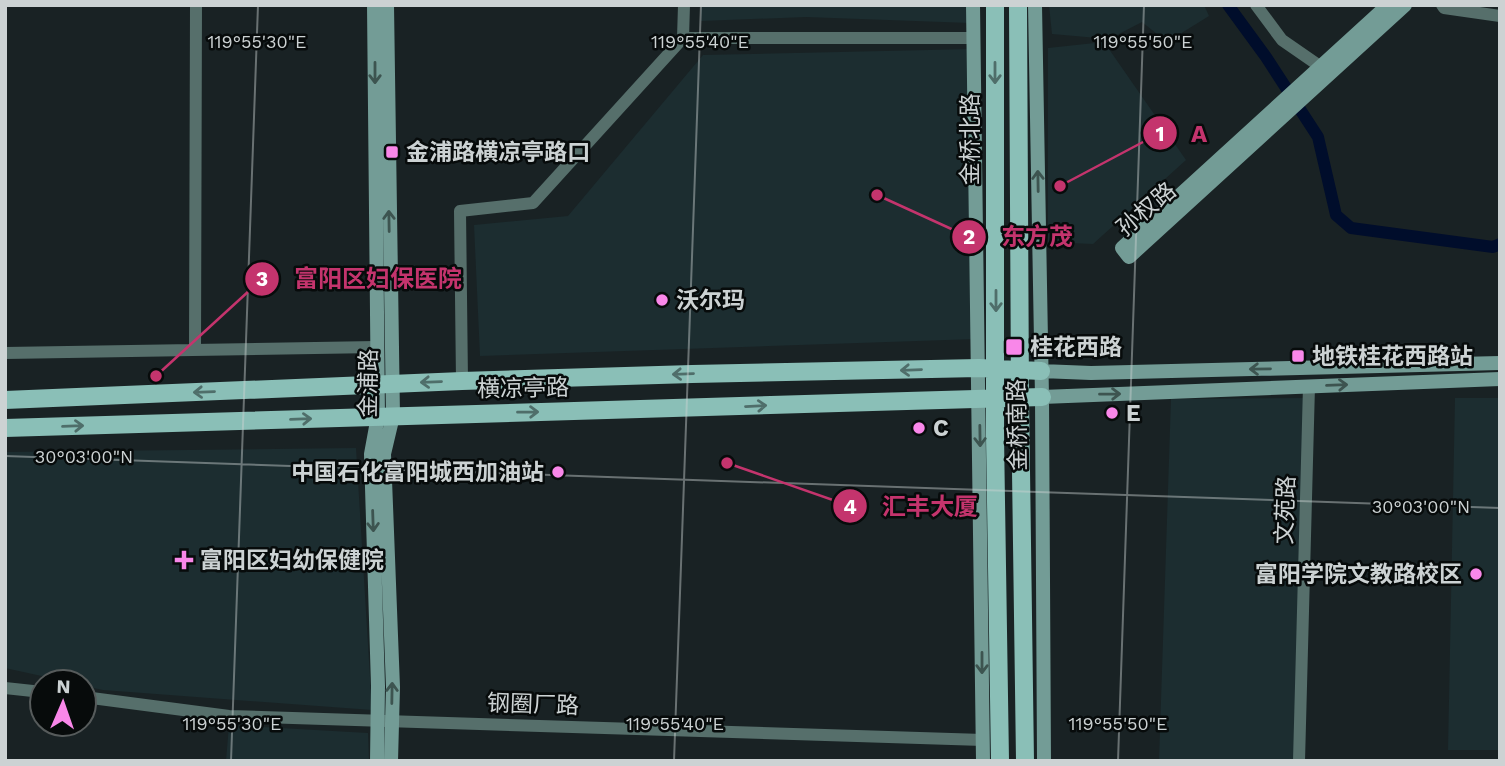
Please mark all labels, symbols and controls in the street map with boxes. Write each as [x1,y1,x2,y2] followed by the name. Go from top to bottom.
[207,31,307,52] text: 119°55'30"E
[651,31,749,52] text: 119°55'40"E
[1094,31,1193,52] text: 119°55'50"E
[368,62,382,85] one-way arrow
[988,62,1002,85] one-way arrow
[957,93,984,185] street label: 金桥北路
[1142,111,1222,156] callout: A
[1191,120,1208,148] text: A
[1155,121,1165,146] text: 1
[406,139,590,166] place label: 金浦路横凉亭路口
[384,144,400,160] marker: 金浦路横凉亭路口
[1031,170,1045,193] one-way arrow
[1111,177,1181,242] street label: 孙权路
[382,210,396,233] one-way arrow
[952,214,1087,259] callout: 东方茂
[1001,223,1073,251] text: 东方茂
[963,224,975,249] text: 2
[245,256,476,301] callout: 富阳区妇保医院
[294,265,462,293] text: 富阳区妇保医院
[256,266,268,291] text: 3
[676,287,745,314] place label: 沃尔玛
[989,289,1002,312] one-way arrow
[654,292,670,308] marker: 沃尔玛
[1030,334,1122,361] place label: 桂花西路
[1004,337,1024,357] marker: 桂花西路
[1312,343,1473,370] place label: 地铁桂花西路站
[354,348,383,418] street label: 金浦路
[1290,348,1306,364] marker: 地铁桂花西路站
[1249,362,1272,375] one-way arrow
[900,363,923,376] one-way arrow
[672,368,695,381] one-way arrow
[477,374,569,403] street label: 横凉亭路
[420,376,443,389] one-way arrow
[1326,378,1349,391] one-way arrow
[1003,379,1032,471] street label: 金桥南路
[193,385,216,398] one-way arrow
[1098,388,1121,401] one-way arrow
[744,400,767,413] one-way arrow
[1126,400,1141,427] place label: E
[1104,405,1120,421] marker: E
[516,406,539,419] one-way arrow
[289,413,312,426] one-way arrow
[933,415,949,442] place label: C
[62,420,85,433] one-way arrow
[911,420,927,436] marker: C
[973,424,987,447] one-way arrow
[35,446,133,467] text: 30°03'00"N
[291,459,544,486] place label: 中国石化富阳城西加油站
[550,464,566,480] marker: 中国石化富阳城西加油站
[1271,475,1300,545] street label: 文苑路
[833,484,992,529] callout: 汇丰大厦
[882,493,978,521] text: 汇丰大厦
[843,494,857,519] text: 4
[1372,496,1470,517] text: 30°03'00"N
[366,509,379,532] one-way arrow
[200,547,384,574] place label: 富阳区妇幼保健院
[174,550,194,570] marker: 富阳区妇幼保健院
[1255,561,1462,588] place label: 富阳学院文教路校区
[1468,566,1484,582] marker: 富阳学院文教路校区
[975,652,989,675] one-way arrow
[28,668,98,738] north arrow
[56,675,71,698] text: N
[386,681,399,704] one-way arrow
[487,689,579,720] street label: 钢圈厂路
[182,713,282,734] text: 119°55'30"E
[626,713,724,734] text: 119°55'40"E
[1069,713,1168,734] text: 119°55'50"E

